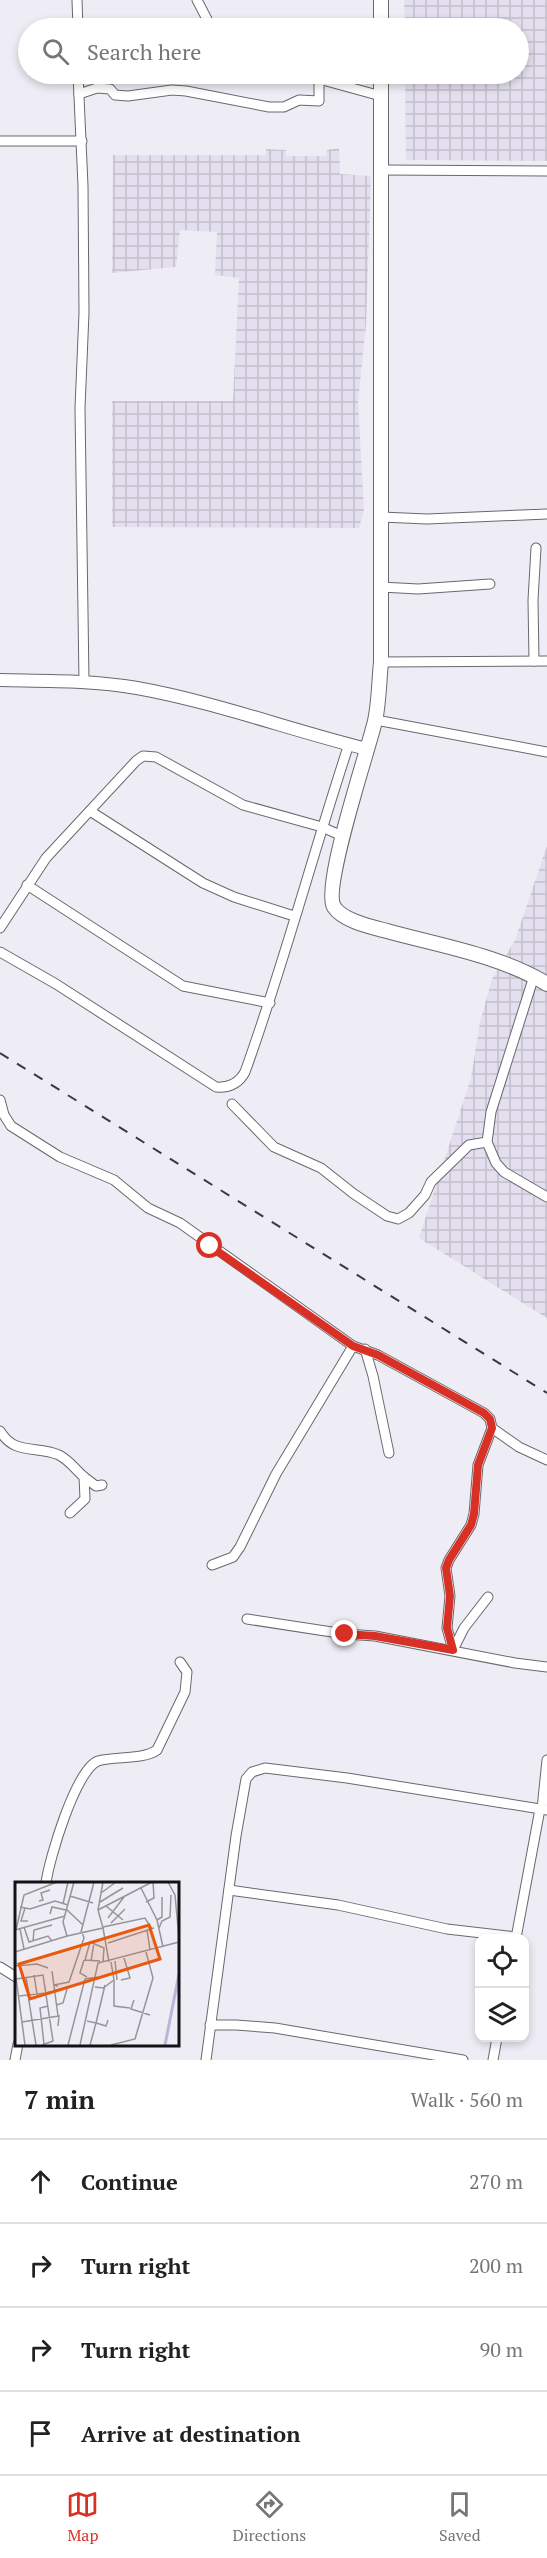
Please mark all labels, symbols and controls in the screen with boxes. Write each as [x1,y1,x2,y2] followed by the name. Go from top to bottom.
[18,18,529,84] search box
[39,35,72,68] icon: search
[87,37,201,66] text: Search here
[196,1232,222,1258] route start
[331,1620,357,1646] route end
[15,1882,178,2045] inset map
[475,1934,529,2042] map controls
[475,1934,529,1988] button: locate
[475,1988,529,2042] button: layers
[24,2082,95,2116] text: 7 min
[411,2086,523,2113] text: Walk · 560 m
[24,2165,57,2198] icon: ahead
[81,2167,178,2196] text: Continue
[469,2168,523,2195] text: 270 m
[24,2249,57,2282] icon: right
[81,2251,190,2280] text: Turn right
[469,2252,523,2279] text: 200 m
[24,2333,57,2366] icon: right
[81,2335,190,2364] text: Turn right
[480,2336,523,2363] text: 90 m
[24,2417,57,2450] icon: arrive
[81,2419,300,2448] text: Arrive at destination
[66,2488,99,2546] tab: Map
[232,2488,306,2546] tab: Directions
[439,2488,481,2546] tab: Saved

